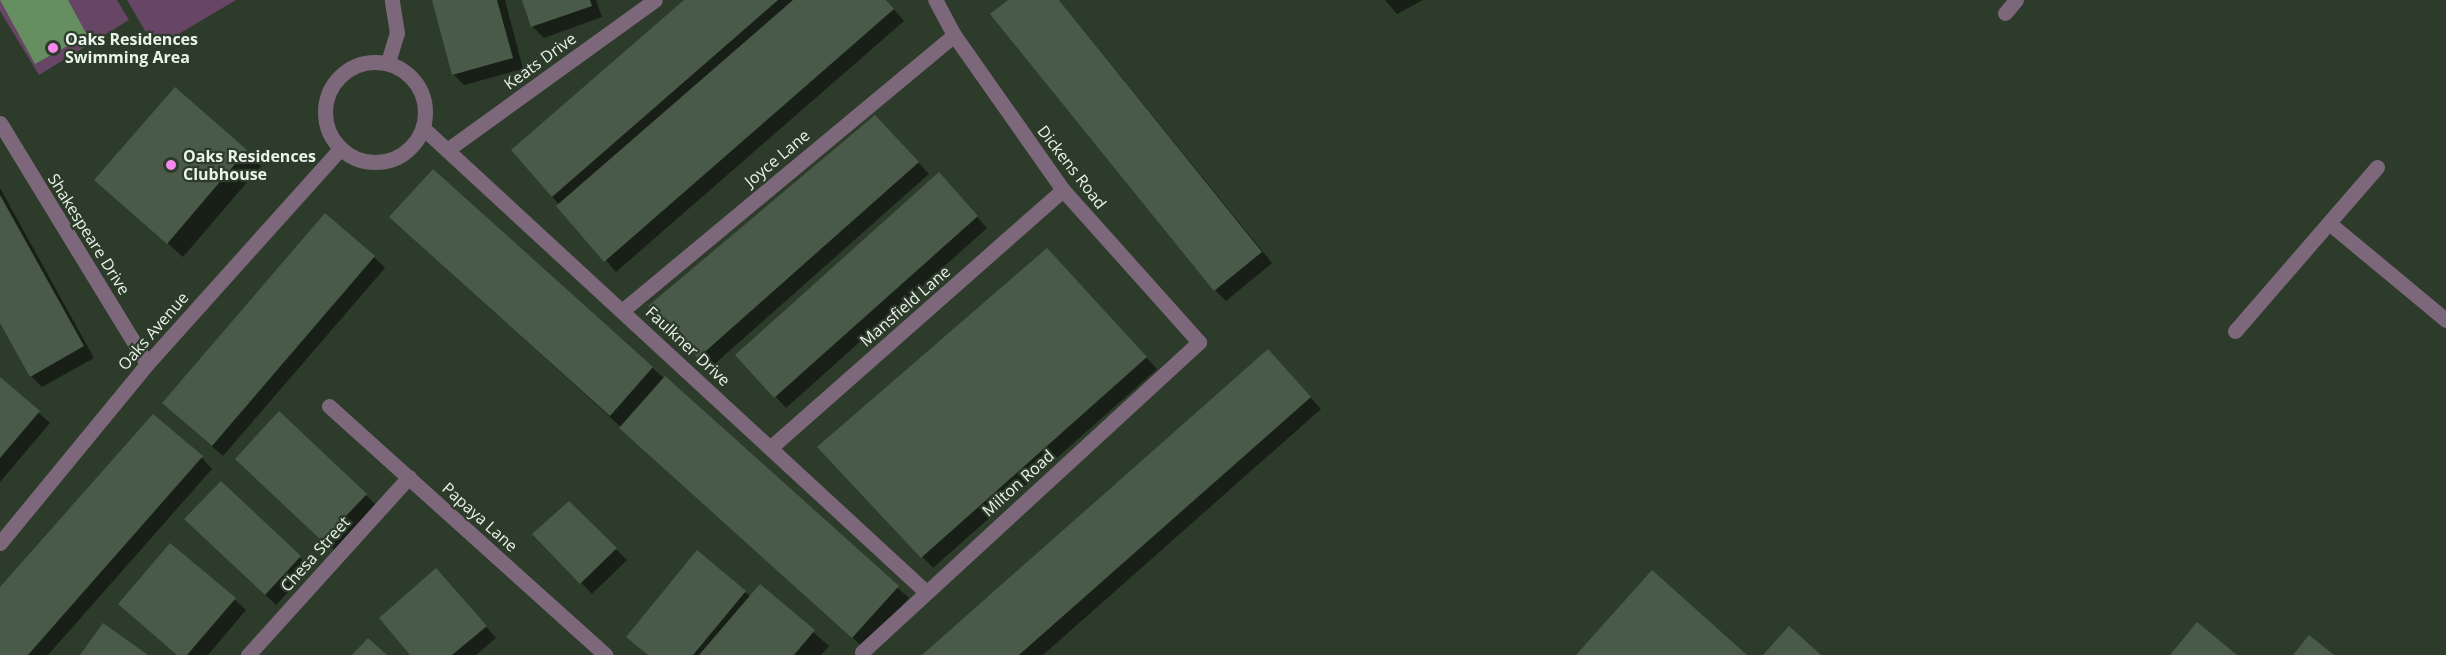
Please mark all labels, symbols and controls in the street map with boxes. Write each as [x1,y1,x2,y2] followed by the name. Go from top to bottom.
[500,28,580,94] street label: Keats Drive
[65,29,198,67] place label: Oaks Residences Swimming Area
[46,41,60,55] marker: Oaks Residences Swimming Area
[1034,122,1110,212] street label: Dickens Road
[741,125,813,191] street label: Joyce Lane
[183,146,316,184] place label: Oaks Residences Clubhouse
[164,158,178,172] marker: Oaks Residences Clubhouse
[44,170,134,298] street label: Shakespeare Drive
[856,262,954,350] street label: Mansfield Lane
[114,288,192,374] street label: Oaks Avenue
[642,302,734,390] street label: Faulkner Drive
[978,446,1058,520] street label: Milton Road
[439,478,521,556] street label: Papaya Lane
[276,513,354,595] street label: Chesa Street

